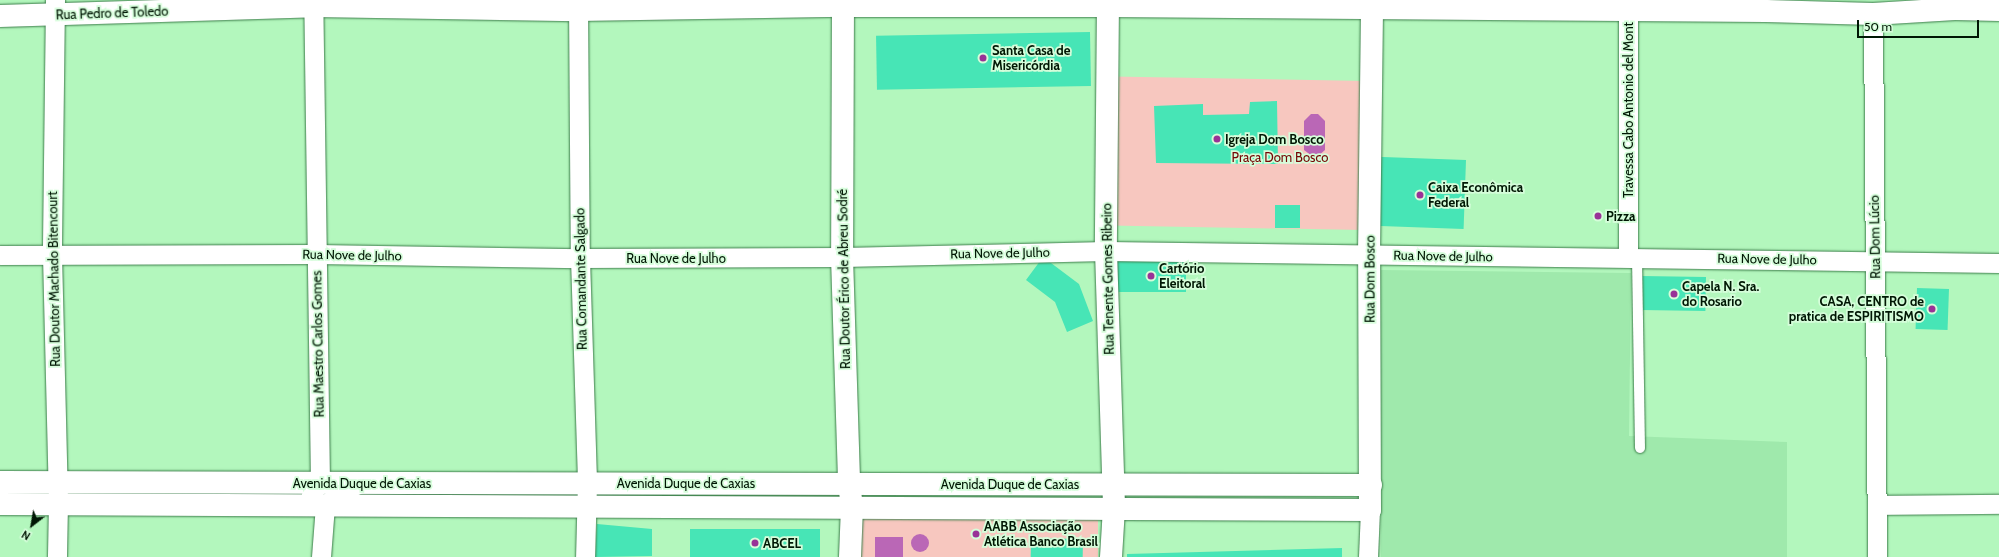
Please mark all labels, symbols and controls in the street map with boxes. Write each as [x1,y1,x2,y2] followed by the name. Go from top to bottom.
[55,3,169,23] street label: Rua Pedro de Toledo
[1859,12,1981,38] scale bar
[1864,19,1892,34] text: 50 m
[1620,22,1636,198] street label: Travessa Cabo Antonio del Mont
[992,43,1070,74] place label: Santa Casa de Misericórdia
[977,52,989,64] marker: Santa Casa de Misericórdia
[1225,131,1324,147] place label: Igreja Dom Bosco
[1212,134,1222,144] marker: Igreja Dom Bosco
[1232,149,1328,165] park label: Praça Dom Bosco
[1428,180,1523,211] place label: Caixa Econômica Federal
[835,189,853,369] street label: Rua Doutor Érico de Abreu Sodré
[1415,190,1425,200] marker: Caixa Econômica Federal
[45,191,63,367] street label: Rua Doutor Machado Bitencourt
[1866,195,1884,279] street label: Rua Dom Lúcio
[1099,203,1117,355] street label: Rua Tenente Gomes Ribeiro
[572,208,590,350] street label: Rua Comandante Salgado
[1606,208,1636,224] place label: Pizza
[1593,211,1603,221] marker: Pizza
[1362,235,1378,323] street label: Rua Dom Bosco
[950,244,1050,262] street label: Rua Nove de Julho
[302,246,402,264] street label: Rua Nove de Julho
[1393,247,1493,265] street label: Rua Nove de Julho
[626,250,726,266] street label: Rua Nove de Julho
[1717,250,1817,268] street label: Rua Nove de Julho
[1159,261,1206,292] place label: Cartório Eleitoral
[309,270,327,418] street label: Rua Maestro Carlos Gomes
[1146,271,1156,281] marker: Cartório Eleitoral
[1682,279,1759,310] place label: Capela N. Sra. do Rosario
[1669,289,1679,299] marker: Capela N. Sra. do Rosario
[1789,294,1924,325] place label: CASA, CENTRO de pratica de ESPIRITISMO
[1927,304,1937,314] marker: CASA, CENTRO de pratica de ESPIRITISMO
[293,475,431,491] street label: Avenida Duque de Caxias
[617,475,755,491] street label: Avenida Duque de Caxias
[941,476,1079,492] street label: Avenida Duque de Caxias
[12,505,52,545] north arrow
[984,519,1098,550] place label: AABB Associação Atlética Banco Brasil
[19,527,33,543] text: N
[971,529,981,539] marker: AABB Associação Atlética Banco Brasil
[763,535,801,551] place label: ABCEL
[750,538,760,548] marker: ABCEL

